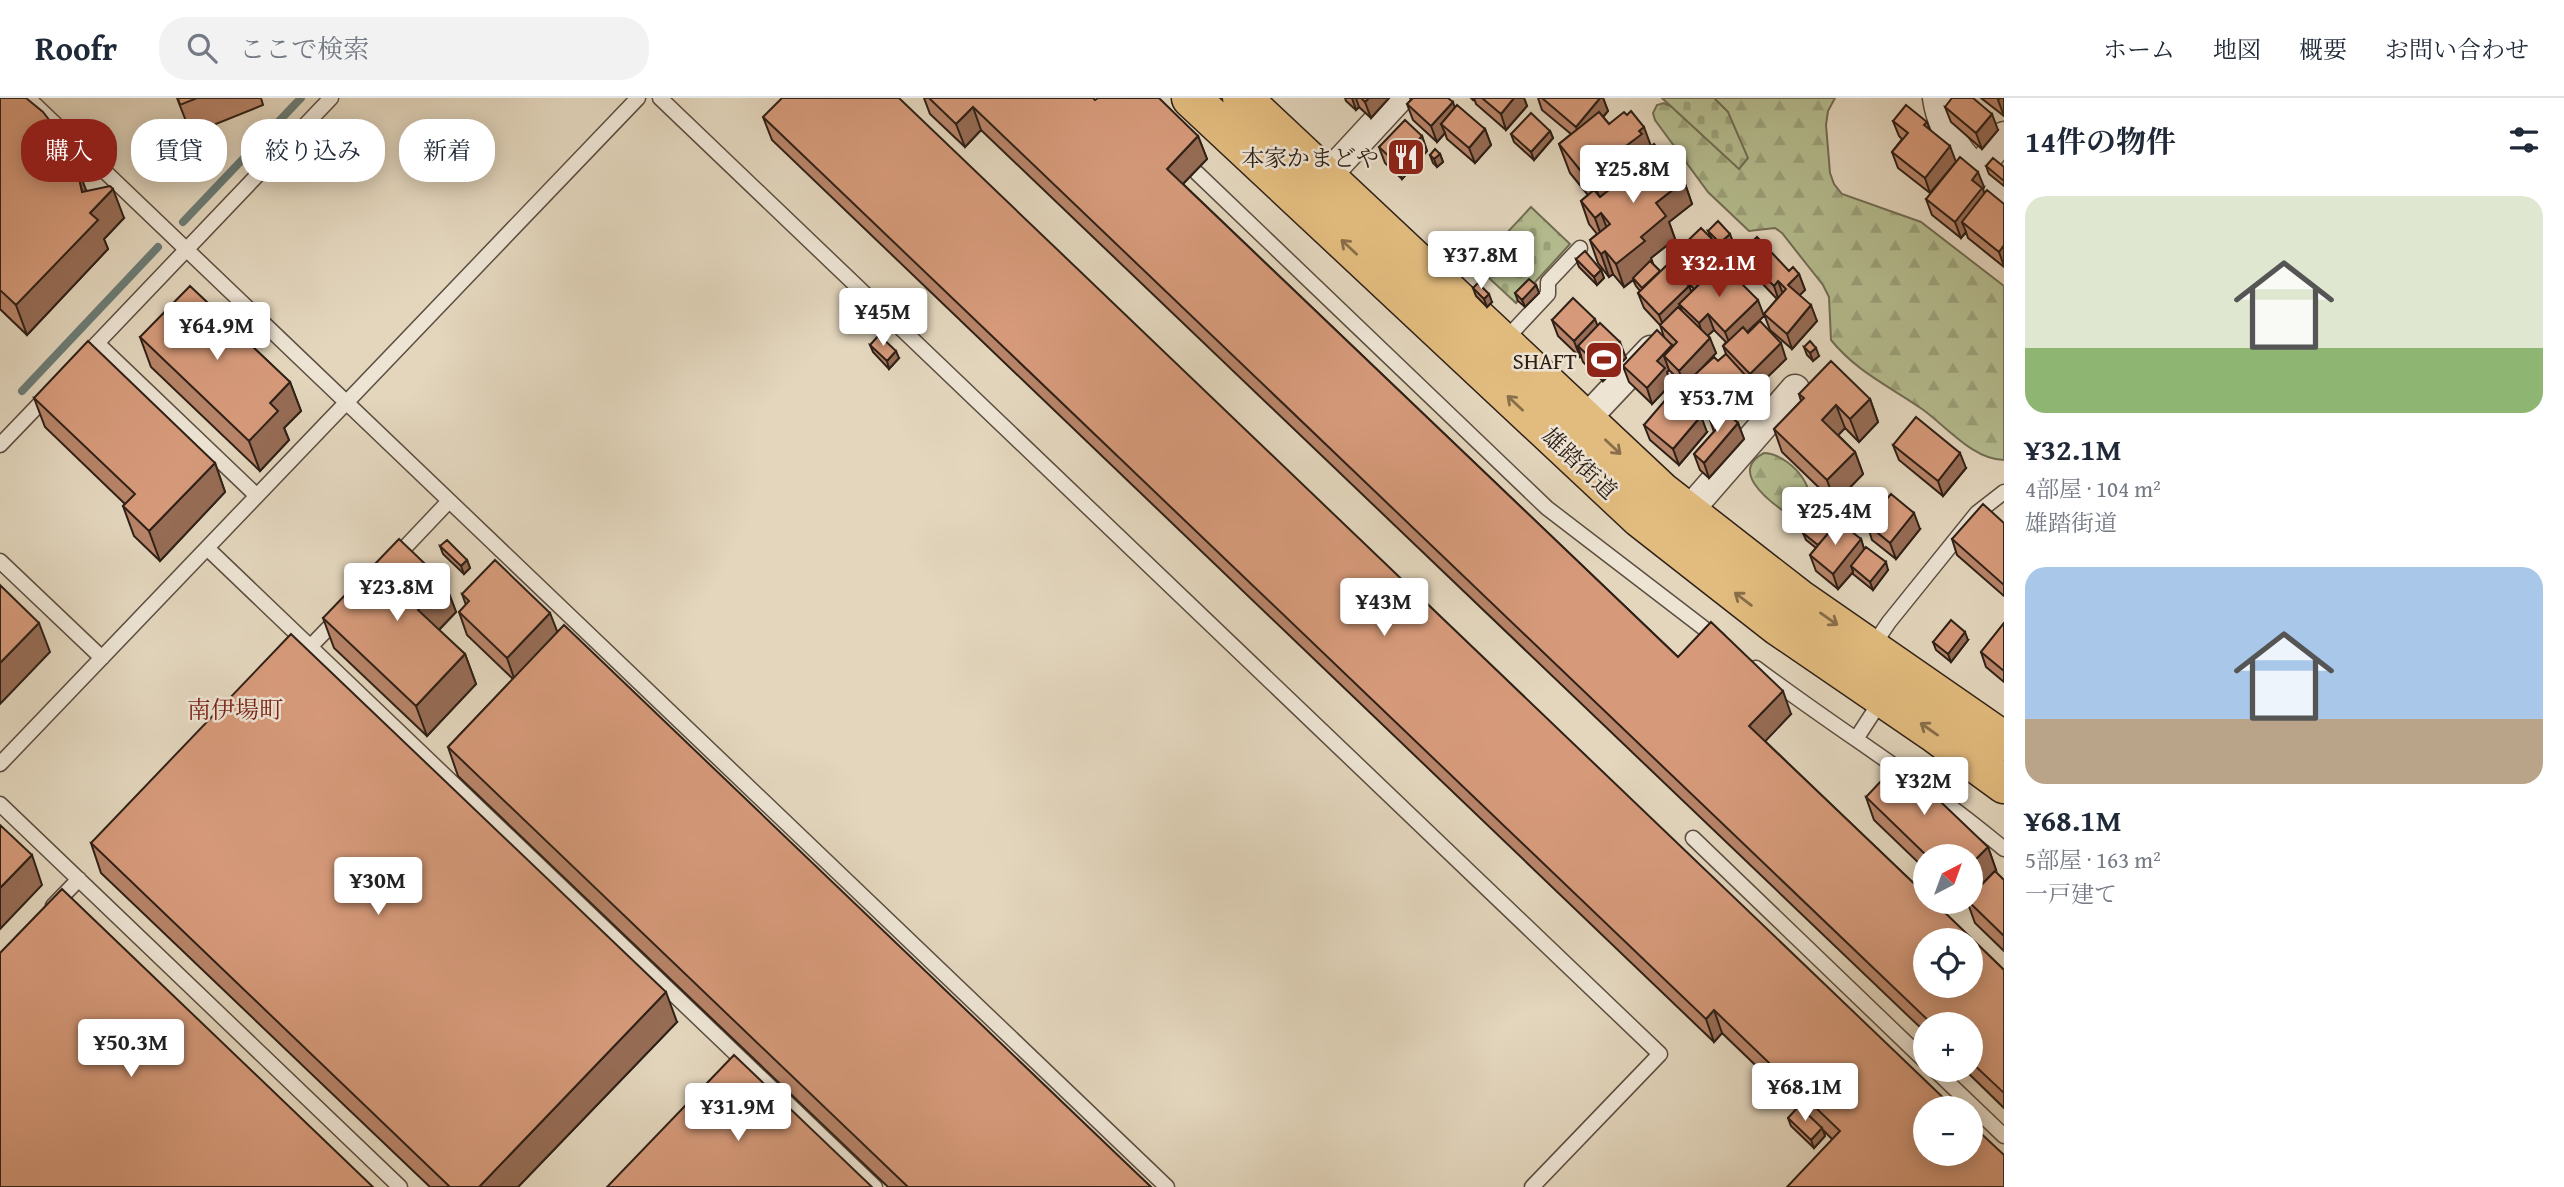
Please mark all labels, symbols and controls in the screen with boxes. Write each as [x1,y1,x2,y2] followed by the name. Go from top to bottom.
[159,17,649,80] search box
[35,24,117,72] text: Roofr
[183,29,221,67] icon: search
[239,29,369,68] text: ここで検索
[2103,32,2175,67] text: ホーム
[2213,32,2261,67] text: 地図
[2299,32,2347,67] text: 概要
[2385,32,2529,67] text: お問い合わせ
[21,119,117,182] chip: 購入
[131,119,227,182] chip: 賃貸
[241,119,385,182] chip: 絞り込み
[399,119,495,182] chip: 新着
[2025,119,2176,163] text: 14件の物件
[2505,121,2543,159] icon: filters
[1385,136,1427,178] restaurant icon: 本家かまどや
[1241,141,1379,174] place label: 本家かまどや
[1576,146,1690,205] pin: ¥25.8M
[1596,151,1670,184] text: ¥25.8M
[1424,232,1538,291] pin: ¥37.8M
[1444,237,1518,270] text: ¥37.8M
[1341,238,1358,255] one-way arrow
[1662,240,1776,299] pin: ¥32.1M
[2221,242,2347,368] icon: home
[1682,245,1756,278] text: ¥32.1M
[842,288,924,348] pin: ¥45M
[855,294,911,327] text: ¥45M
[160,302,274,362] pin: ¥64.9M
[180,308,254,341] text: ¥64.9M
[1583,339,1625,381] sports icon: SHAFT
[1512,344,1577,377] place label: SHAFT
[1660,374,1774,434] pin: ¥53.7M
[1680,380,1754,413] text: ¥53.7M
[1507,394,1524,411] one-way arrow
[1535,420,1625,506] street label: 雄踏街道
[2025,427,2121,471] text: ¥32.1M
[1604,439,1621,456] one-way arrow
[2025,472,2161,505] text: 4部屋 · 104 m²
[1778,488,1892,547] pin: ¥25.4M
[1798,493,1872,526] text: ¥25.4M
[2025,506,2117,539] text: 雄踏街道
[340,564,454,623] pin: ¥23.8M
[360,569,434,602] text: ¥23.8M
[1343,578,1425,638] pin: ¥43M
[1356,584,1412,617] text: ¥43M
[1734,592,1752,607] one-way arrow
[1819,612,1838,627] one-way arrow
[2221,613,2347,739] icon: home
[187,692,283,727] district label: 南伊場町
[1920,722,1939,736] one-way arrow
[1883,758,1965,817] pin: ¥32M
[1896,763,1952,796] text: ¥32M
[2025,798,2121,842] text: ¥68.1M
[2025,843,2161,876] text: 5部屋 · 163 m²
[1913,844,1983,914] north arrow
[1913,844,1983,1166] map controls
[337,858,419,917] pin: ¥30M
[350,863,406,896] text: ¥30M
[2025,877,2117,910] text: 一戸建て
[1913,928,1983,998] button: locate
[1913,1012,1983,1082] button: +
[74,1020,188,1079] pin: ¥50.3M
[94,1025,168,1058] text: ¥50.3M
[1748,1063,1862,1123] pin: ¥68.1M
[1768,1069,1842,1102] text: ¥68.1M
[681,1084,795,1143] pin: ¥31.9M
[701,1089,775,1122] text: ¥31.9M
[1913,1096,1983,1166] button: −

